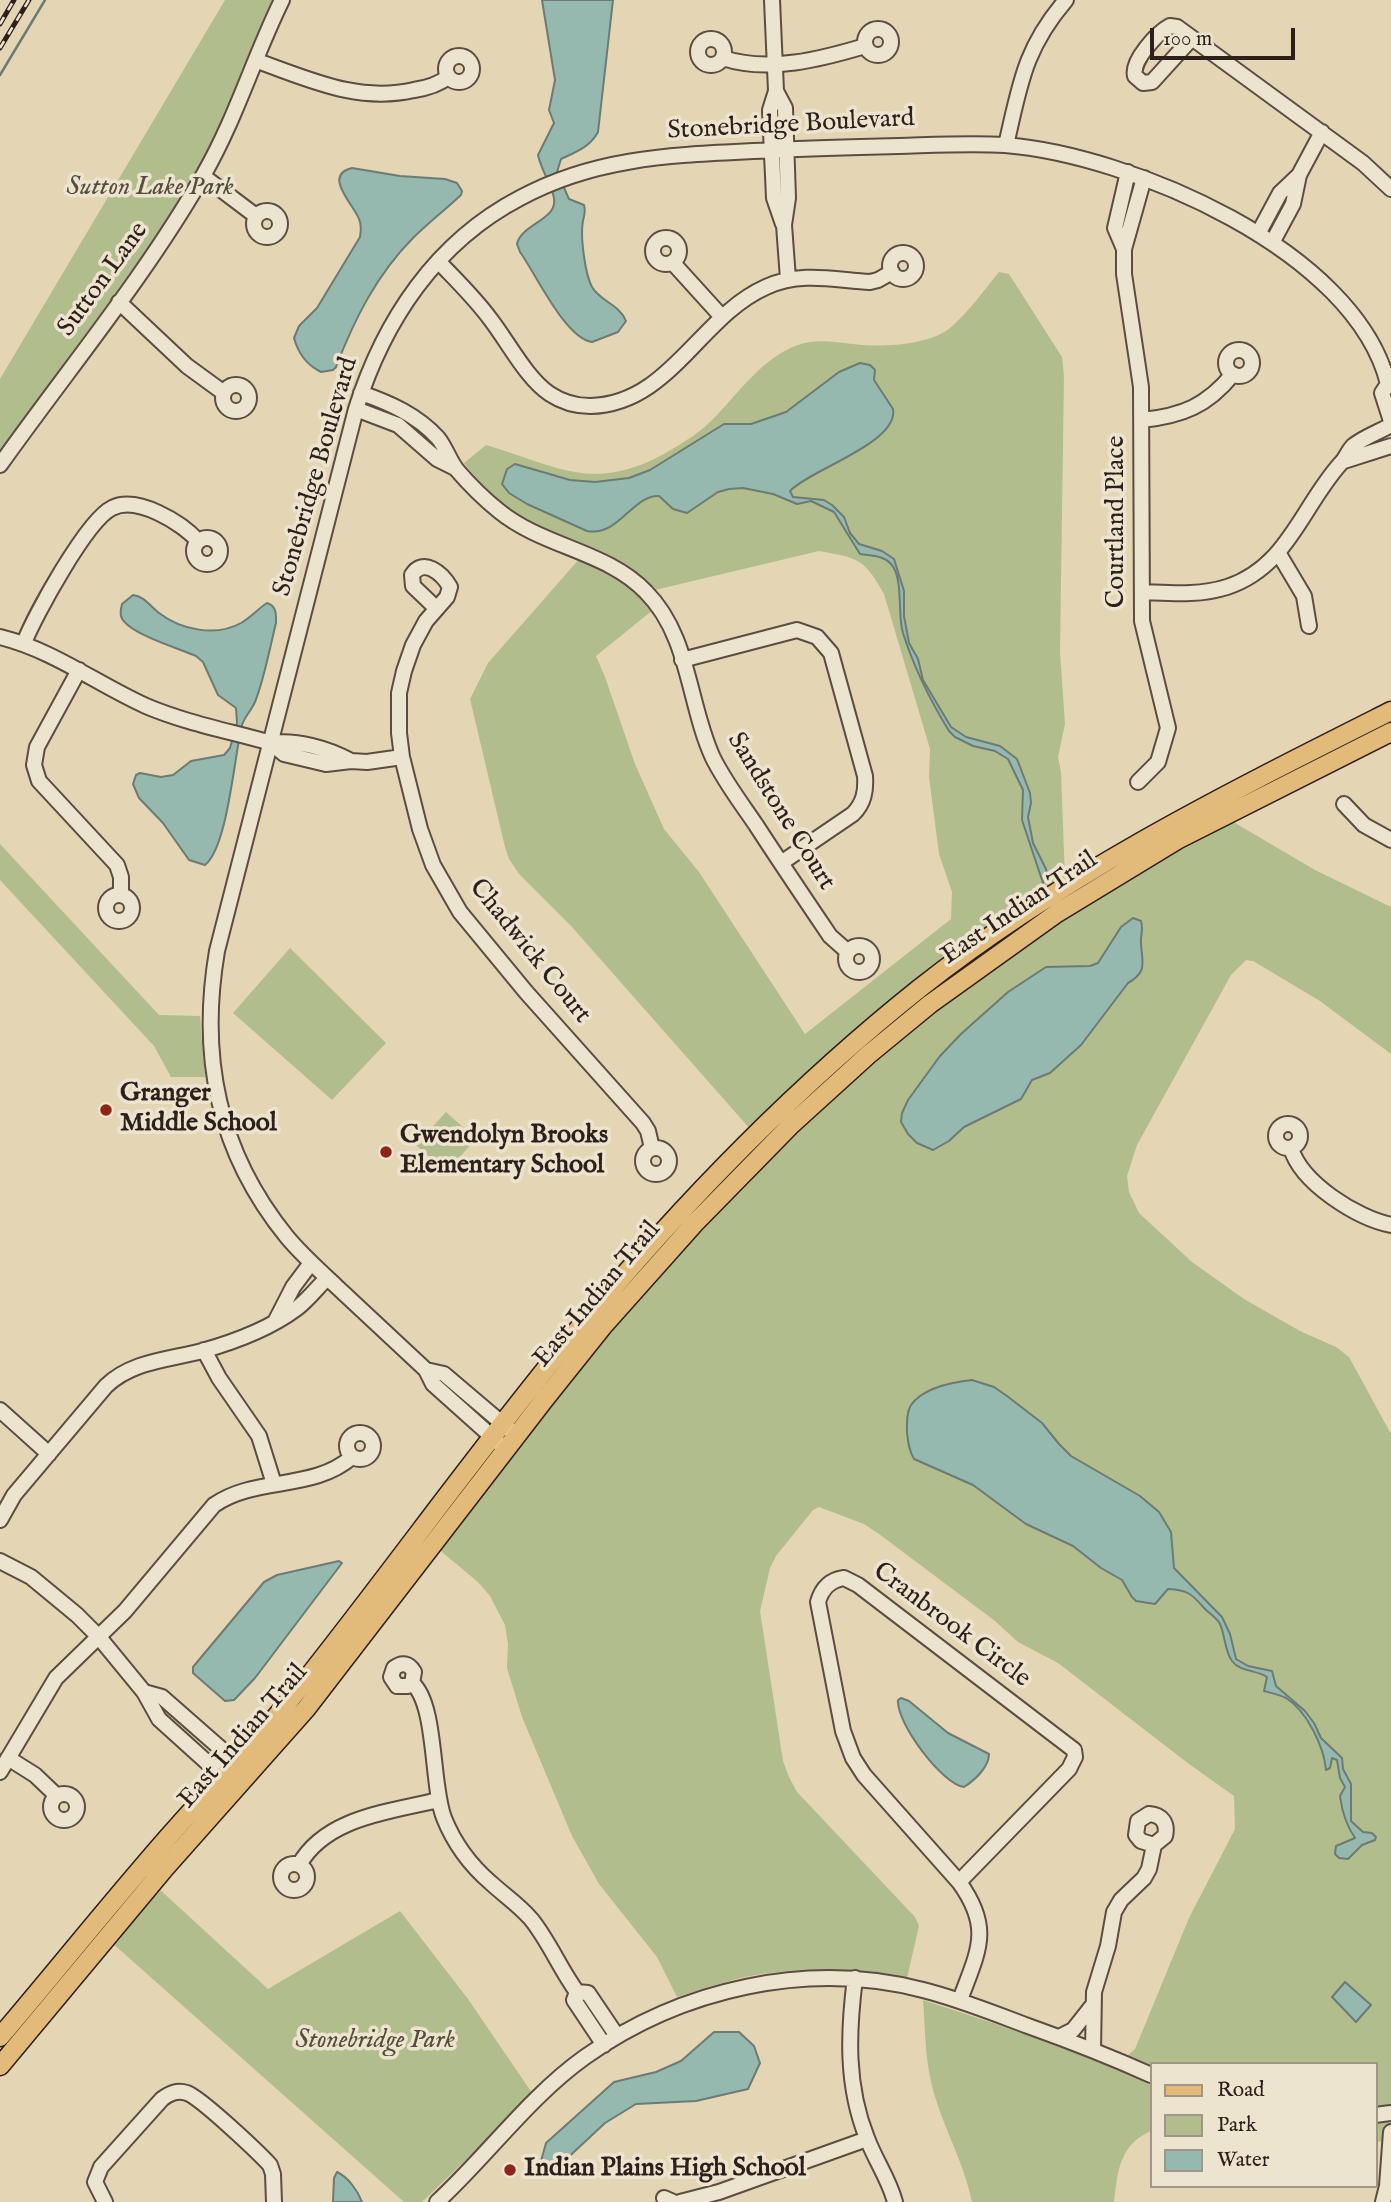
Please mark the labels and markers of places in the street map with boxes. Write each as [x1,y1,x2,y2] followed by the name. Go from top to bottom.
[120,1079,277,1140] place label: Granger Middle School
[98,1102,114,1118] marker: Granger Middle School
[400,1121,608,1182] place label: Gwendolyn Brooks Elementary School
[378,1144,394,1160] marker: Gwendolyn Brooks Elementary School
[524,2154,806,2186] place label: Indian Plains High School
[502,2162,518,2178] marker: Indian Plains High School

